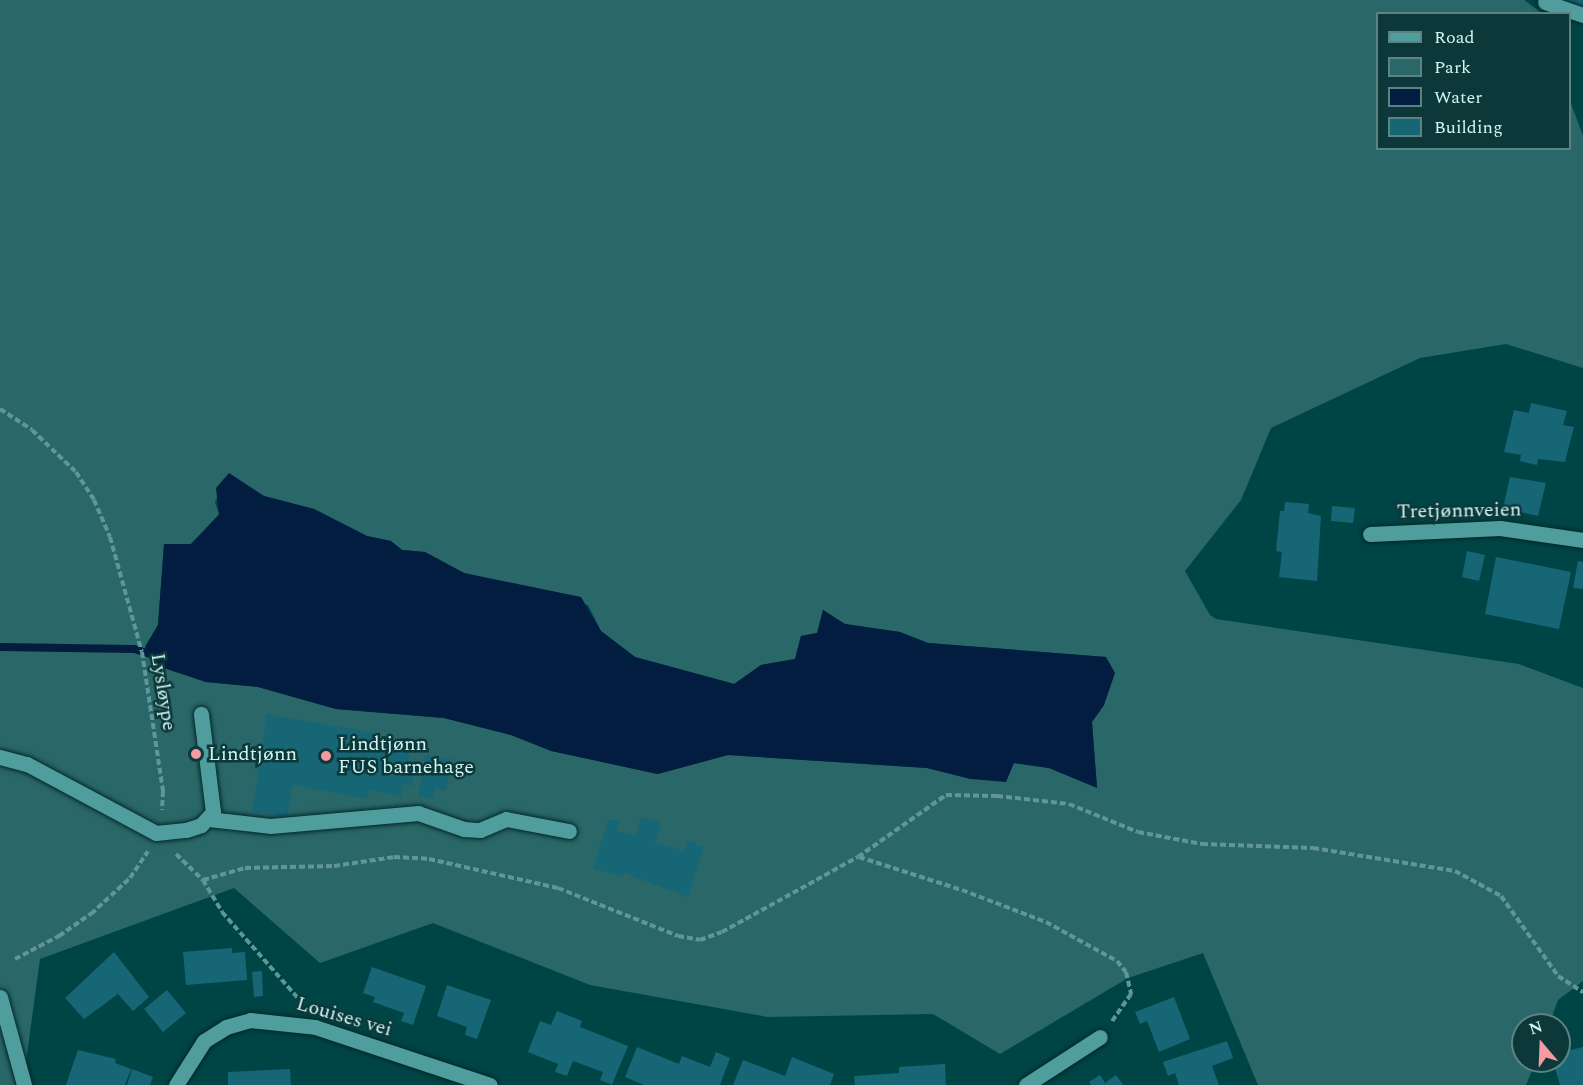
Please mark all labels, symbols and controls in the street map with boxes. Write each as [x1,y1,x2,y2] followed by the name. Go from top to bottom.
[1376,12,1571,150] legend
[1434,24,1475,51] text: Road
[1434,54,1471,81] text: Park
[1434,84,1482,111] text: Water
[1434,114,1503,141] text: Building
[1397,498,1521,524] street label: Tretjønnveien
[145,652,181,732] street label: Lysløype
[338,732,474,779] place label: Lindtjønn FUS barnehage
[208,742,297,766] place label: Lindtjønn
[189,747,203,761] marker: Lindtjønn
[319,749,333,763] marker: Lindtjønn FUS barnehage
[293,992,395,1042] street label: Louises vei
[1511,1013,1571,1073] north arrow
[1526,1014,1546,1041] text: N

